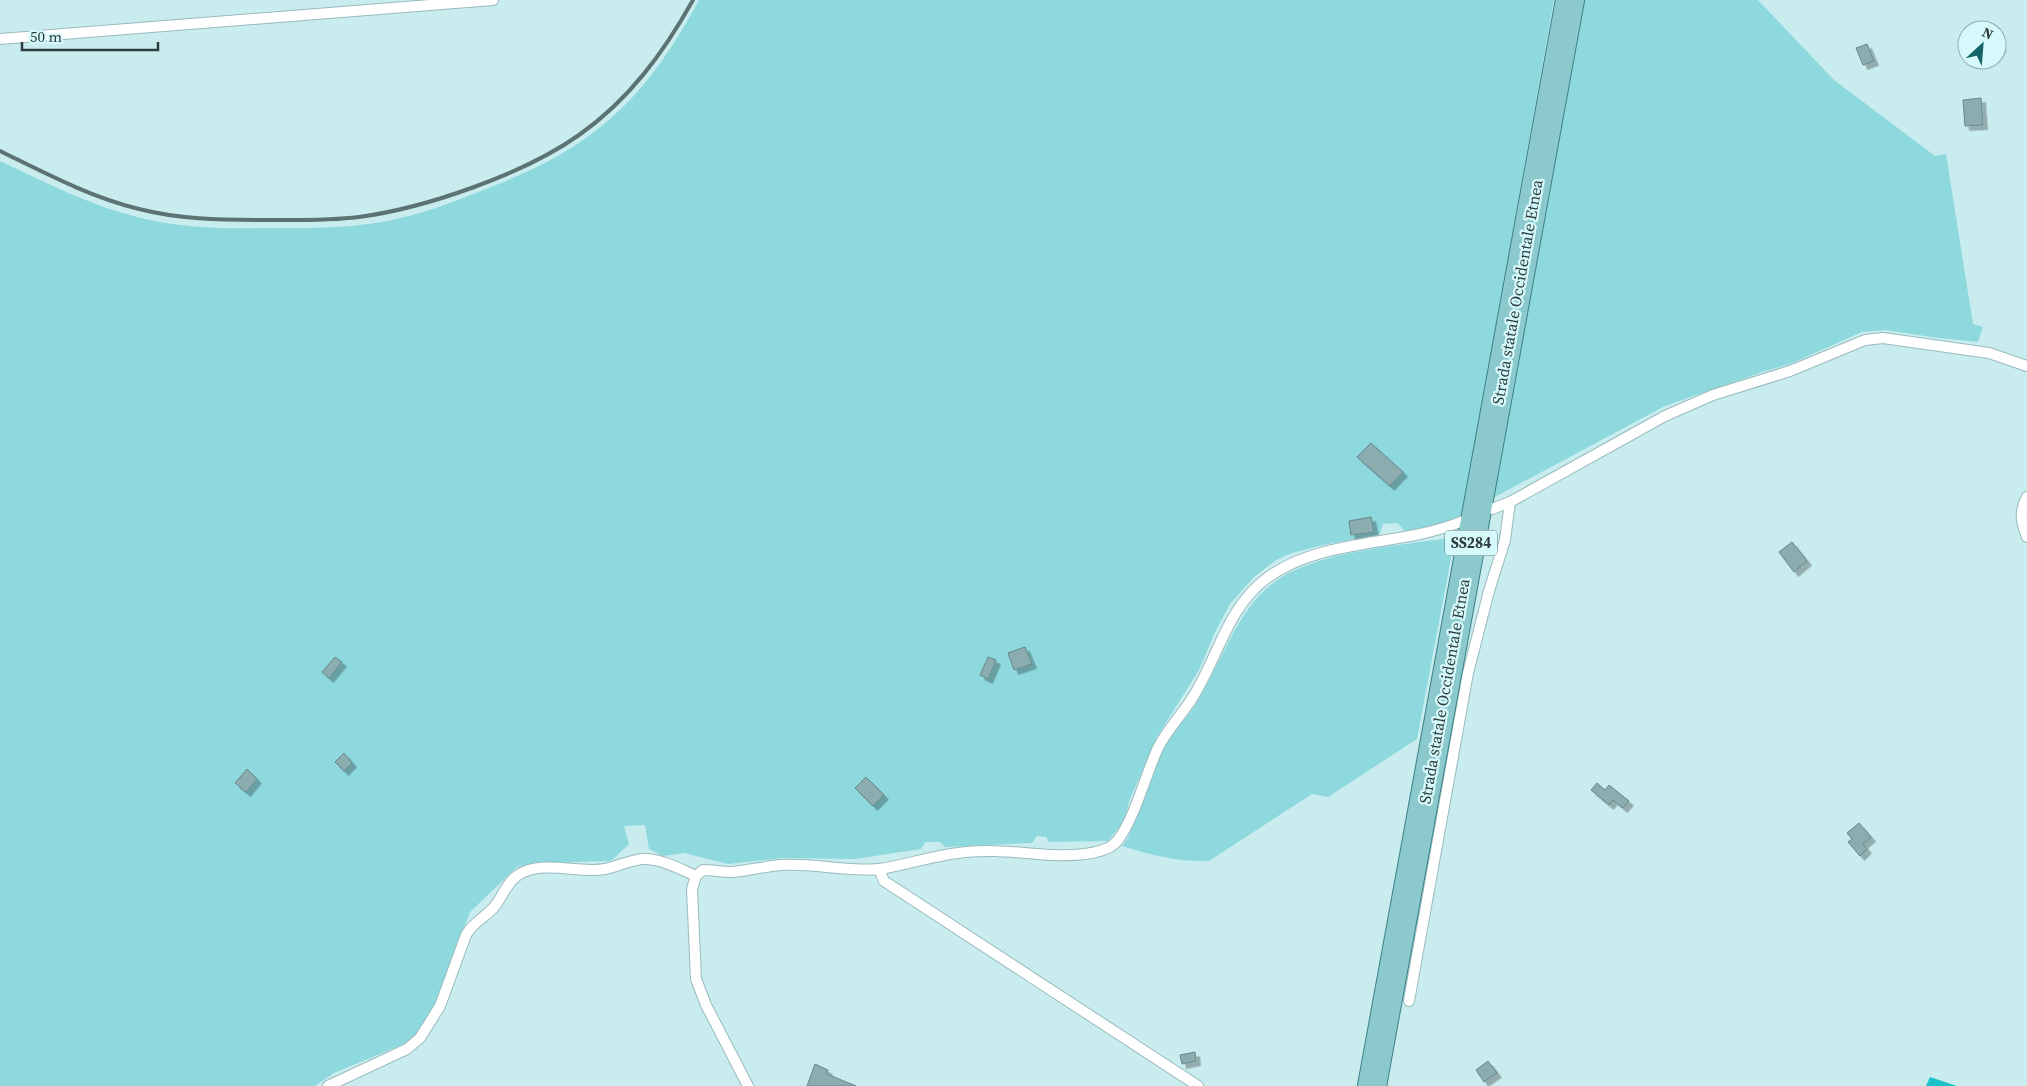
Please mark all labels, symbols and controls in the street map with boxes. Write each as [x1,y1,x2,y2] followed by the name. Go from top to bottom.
[22,20,159,52] scale bar
[1957,20,2007,70] north arrow
[1979,22,1997,45] text: N
[30,26,62,47] text: 50 m
[1486,177,1548,406] street label: Strada statale Occidentale Etnea
[1445,530,1497,556] road number: SS284
[1413,576,1475,805] street label: Strada statale Occidentale Etnea

